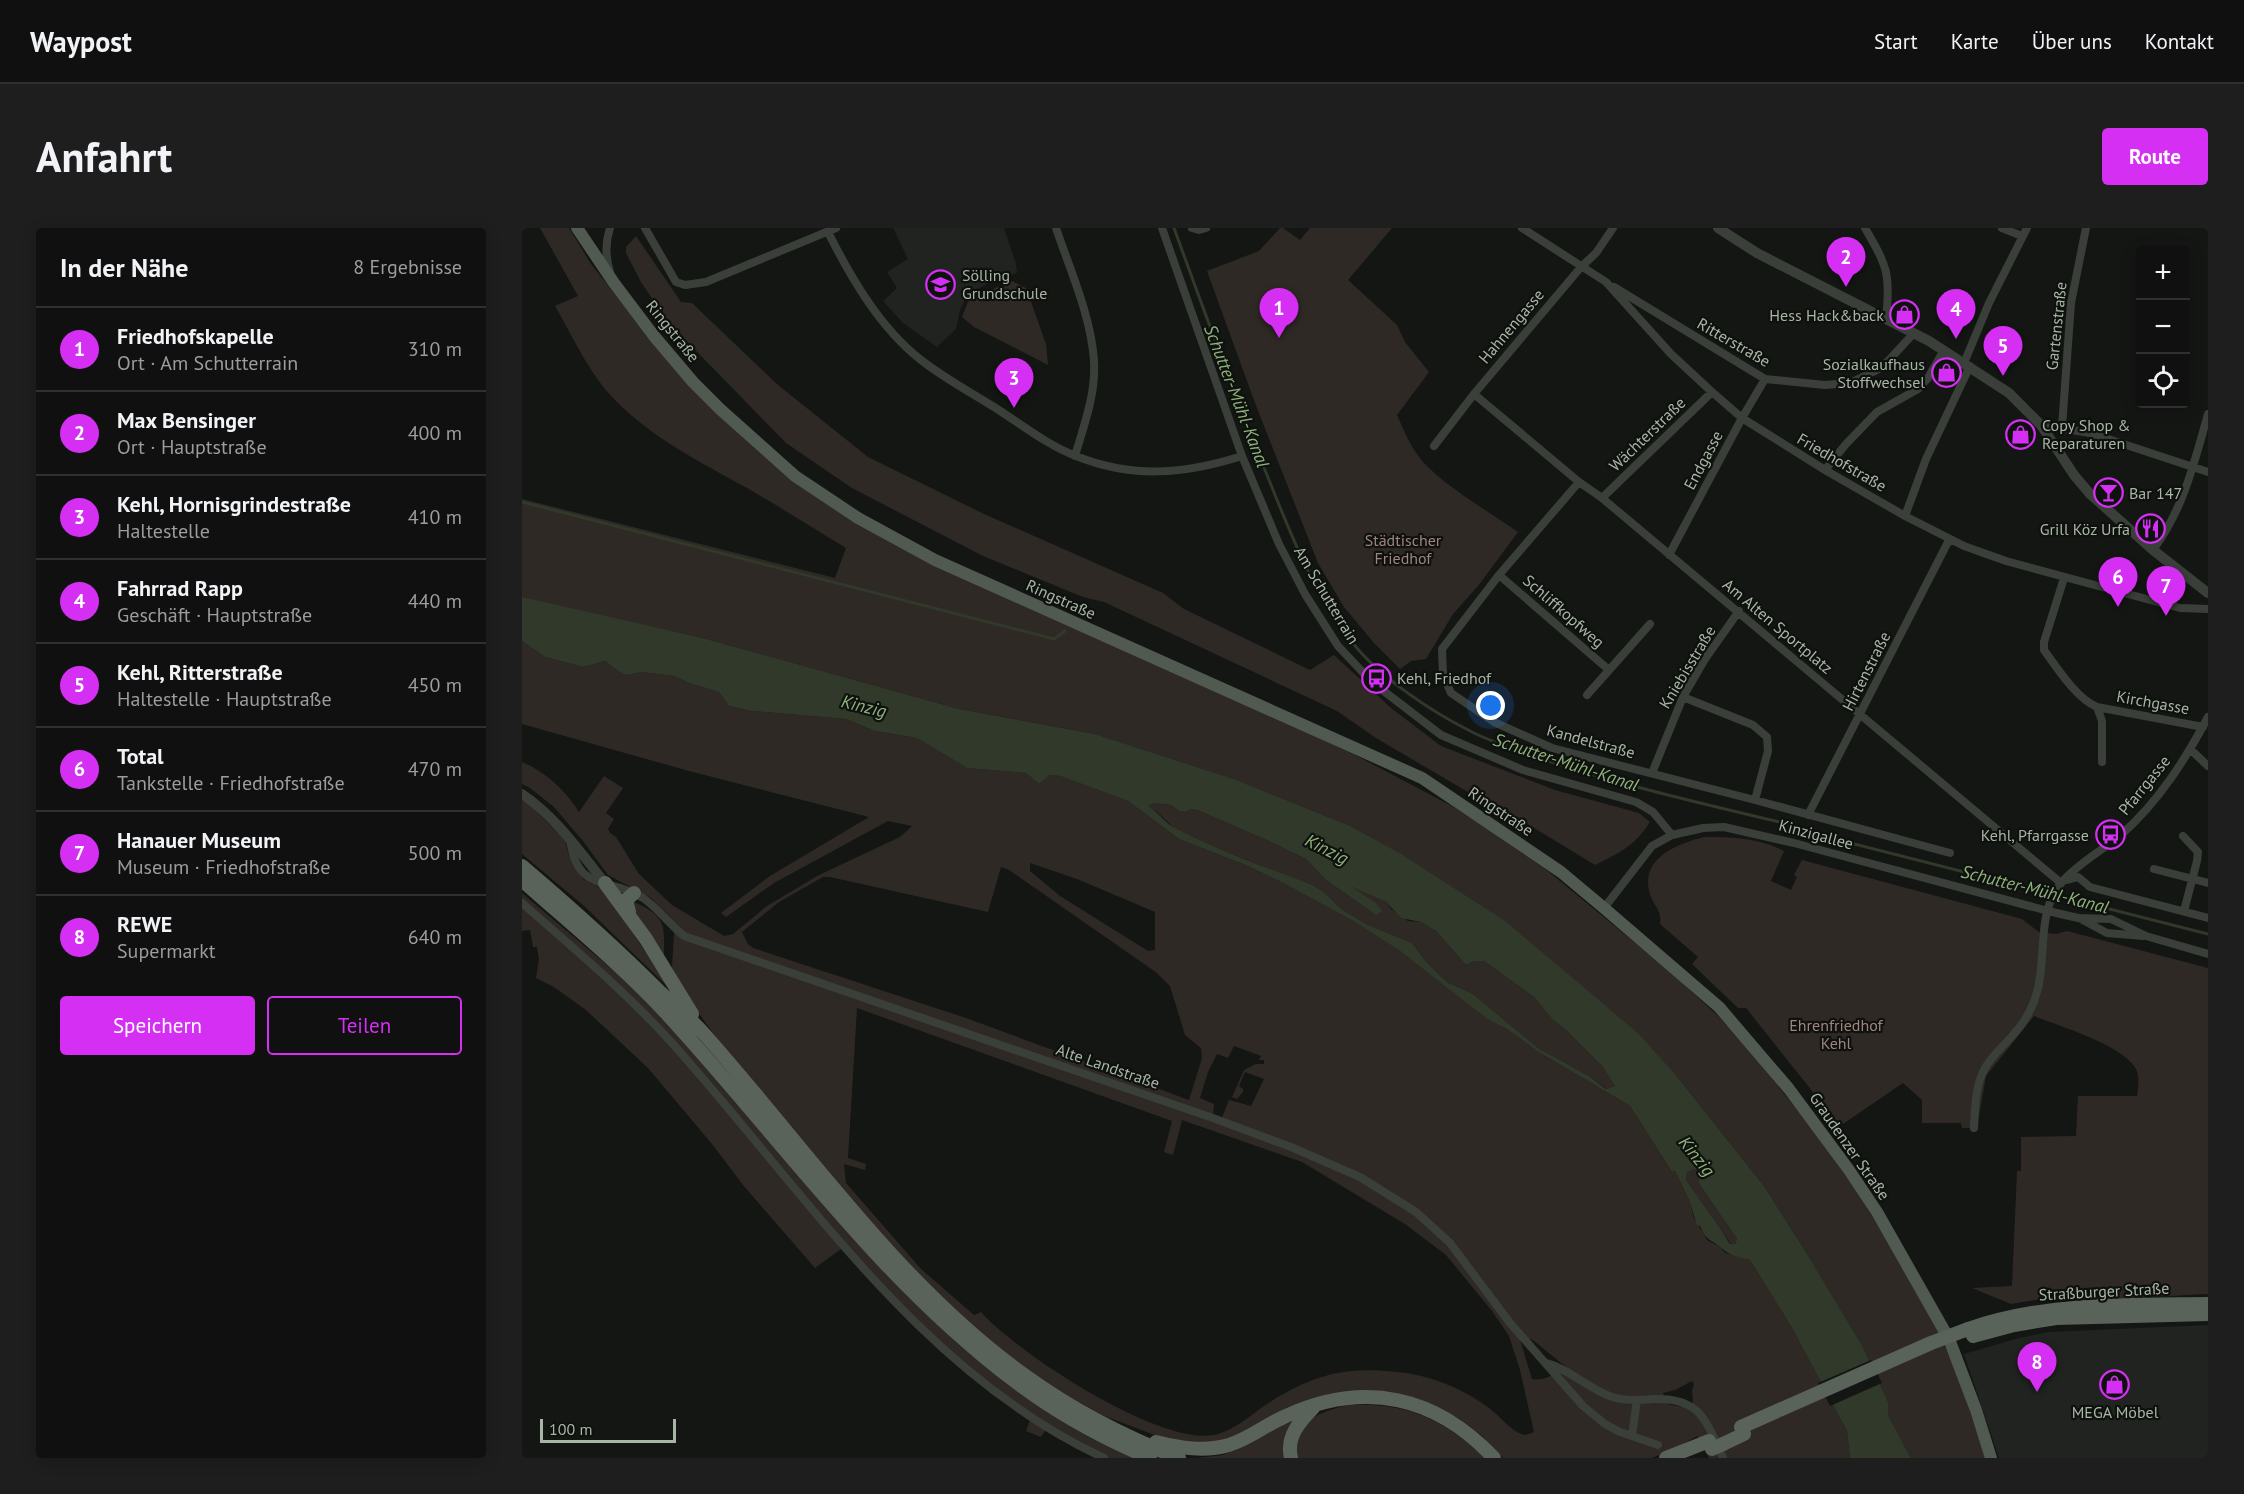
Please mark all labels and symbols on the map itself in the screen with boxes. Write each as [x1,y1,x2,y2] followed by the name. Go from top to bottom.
[1826,238,1866,287] pin: 2
[962,265,1047,303] place label: Sölling Grundschule
[925,268,957,300] school or university icon: Sölling Grundschule
[2041,281,2071,371] street label: Gartenstraße
[1474,285,1548,367] street label: Hahnengasse
[1260,288,1299,338] pin: 1
[1936,290,1976,339] pin: 4
[642,296,704,366] street label: Ringstraße
[1889,299,1921,331] shop icon: Hess Hack&back
[1769,305,1884,325] place label: Hess Hack&back
[1694,313,1774,371] street label: Ritterstraße
[1199,321,1275,471] water label: Schutter-Mühl-Kanal
[1984,326,2022,376] pin: 5
[1823,354,1925,392] place label: Sozialkaufhaus Stoffwechsel
[1930,357,1962,389] shop icon: Sozialkaufhaus Stoffwechsel
[994,358,1034,408] pin: 3
[1605,393,1689,475] street label: Wächterstraße
[2042,415,2131,453] place label: Copy Shop & Reparaturen
[2005,418,2037,450] shop icon: Copy Shop & Reparaturen
[1679,427,1727,493] street label: Endgasse
[1794,428,1890,496] street label: Friedhofstraße
[2092,477,2124,509] bar icon: Bar 147
[2129,483,2182,503] place label: Bar 147
[2135,513,2167,545] restaurant icon: Grill Köz Urfa
[2040,519,2130,539] place label: Grill Köz Urfa
[1365,530,1442,568] park label: Städtischer Friedhof
[1290,543,1364,647] street label: Am Schutterrain
[2098,558,2138,607] pin: 6
[2146,566,2186,616] pin: 7
[1519,570,1609,652] street label: Schliffkopfweg
[1719,574,1837,678] street label: Am Alten Sportplatz
[1023,575,1099,623] street label: Ringstraße
[1654,622,1720,712] street label: Kniebisstraße
[1838,628,1894,714] street label: Hirtenstraße
[1360,662,1392,694] bus stop icon: Kehl, Friedhof
[1397,668,1492,688] place label: Kehl, Friedhof
[2115,686,2191,718] street label: Kirchgasse
[839,689,889,723] water label: Kinzig
[1476,691,1505,720] your location
[1545,720,1637,762] street label: Kandelstraße
[1490,728,1642,796] water label: Schutter-Mühl-Kanal
[2114,751,2174,819] street label: Pfarrgasse
[1465,782,1537,840] street label: Ringstraße
[1777,814,1855,854] street label: Kinzigallee
[2094,819,2126,851] bus stop icon: Kehl, Pfarrgasse
[1981,825,2089,845] place label: Kehl, Pfarrgasse
[1302,828,1352,870] water label: Kinzig
[1959,860,2111,919] water label: Schutter-Mühl-Kanal
[1789,1015,1884,1053] park label: Ehrenfriedhof Kehl
[1054,1039,1162,1093] street label: Alte Landstraße
[1805,1088,1895,1204] street label: Graudenzer Straße
[1674,1131,1720,1181] water label: Kinzig
[2038,1278,2170,1304] street label: Straßburger Straße
[2018,1342,2056,1392] pin: 8
[2099,1368,2131,1400] shop icon: MEGA Möbel
[2072,1402,2159,1422] place label: MEGA Möbel
[540,1416,676,1444] scale bar

